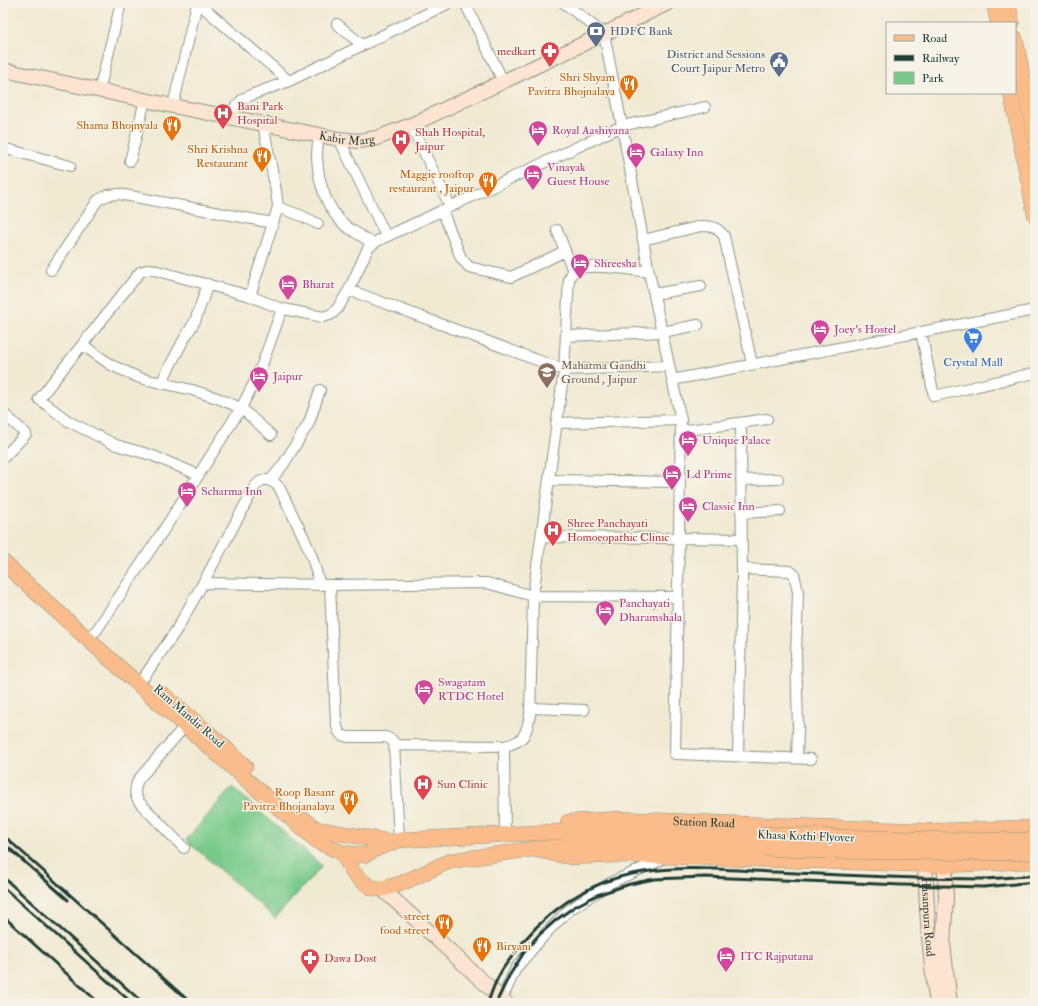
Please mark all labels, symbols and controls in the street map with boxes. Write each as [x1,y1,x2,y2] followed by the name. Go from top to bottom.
[585,20,607,48] bank icon: HDFC Bank
[886,22,1016,94] legend
[610,24,673,39] place label: HDFC Bank
[922,31,947,46] text: Road
[539,40,561,68] pharmacy icon: medkart
[497,44,536,59] place label: medkart
[667,47,765,76] place label: District and Sessions Court Jaipur Metro
[768,50,790,78] public building icon: District and Sessions Court Jaipur Metro
[922,51,960,66] text: Railway
[528,70,616,99] place label: Shri Shyam Pavitra Bhojnalaya
[922,71,944,86] text: Park
[618,73,640,101] restaurant icon: Shri Shyam Pavitra Bhojnalaya
[237,99,284,128] place label: Bani Park Hospital
[212,102,234,130] hospital icon: Bani Park Hospital
[161,114,183,142] restaurant icon: Shama Bhojnyala
[76,118,159,133] place label: Shama Bhojnyala
[527,119,549,147] hotel icon: Royal Aashiyana
[552,123,630,138] place label: Royal Aashiyana
[414,125,485,154] place label: Shah Hospital, Jaipur
[318,128,377,149] street label: Kabir Marg
[390,128,412,156] hospital icon: Shah Hospital, Jaipur
[625,141,647,169] hotel icon: Galaxy Inn
[187,142,249,171] place label: Shri Krishna Restaurant
[251,145,273,173] restaurant icon: Shri Krishna Restaurant
[650,145,703,160] place label: Galaxy Inn
[547,160,610,189] place label: Vinayak Guest House
[522,163,544,191] hotel icon: Vinayak Guest House
[389,167,475,196] place label: Maggie rooftop restaurant , Jaipur
[477,170,499,198] restaurant icon: Maggie rooftop restaurant , Jaipur
[569,252,591,280] hotel icon: Shreesha
[594,256,638,271] place label: Shreesha
[277,273,299,301] hotel icon: Bharat
[302,277,334,292] place label: Bharat
[809,318,831,346] hotel icon: Joey's Hostel
[833,322,896,337] place label: Joey's Hostel
[962,326,984,354] supermarket icon: Crystal Mall
[943,355,1003,370] place label: Crystal Mall
[561,358,646,387] place label: Mahatma Gandhi Ground , Jaipur
[536,361,558,389] school or university icon: Mahatma Gandhi Ground , Jaipur
[248,365,270,393] hotel icon: Jaipur
[272,369,303,384] place label: Jaipur
[677,429,699,457] hotel icon: Unique Palace
[702,433,771,448] place label: Unique Palace
[661,463,683,491] hotel icon: Ld Prime
[686,467,732,482] place label: Ld Prime
[176,480,198,508] hotel icon: Scharma Inn
[201,484,262,499] place label: Scharma Inn
[677,495,699,523] hotel icon: Classic Inn
[702,499,755,514] place label: Classic Inn
[567,516,669,545] place label: Shree Panchayati Homoeopathic Clinic
[542,519,564,547] hospital icon: Shree Panchayati Homoeopathic Clinic
[619,596,683,625] place label: Panchayati Dharamshala
[594,599,616,627] hotel icon: Panchayati Dharamshala
[438,675,504,704] place label: Swagatam RTDC Hotel
[413,678,435,706] hotel icon: Swagatam RTDC Hotel
[150,681,227,751] street label: Ram Mandir Road
[412,773,434,801] hospital icon: Sun Clinic
[437,777,488,792] place label: Sun Clinic
[243,785,336,814] place label: Roop Basant Pavitra Bhojanalaya
[338,788,360,816] restaurant icon: Roop Basant Pavitra Bhojanalaya
[672,814,735,832] street label: Station Road
[757,827,855,846] street label: Khasa Kothi Flyover
[918,877,938,957] street label: Hasanpura Road
[380,909,430,938] place label: street food street
[433,912,455,940] restaurant icon: street food street
[471,935,493,963] restaurant icon: Biryani
[496,939,531,954] place label: Biryani
[715,945,737,973] hotel icon: ITC Rajputana
[299,947,321,975] pharmacy icon: Dawa Dost
[740,949,815,964] place label: ITC Rajputana
[324,951,377,966] place label: Dawa Dost

